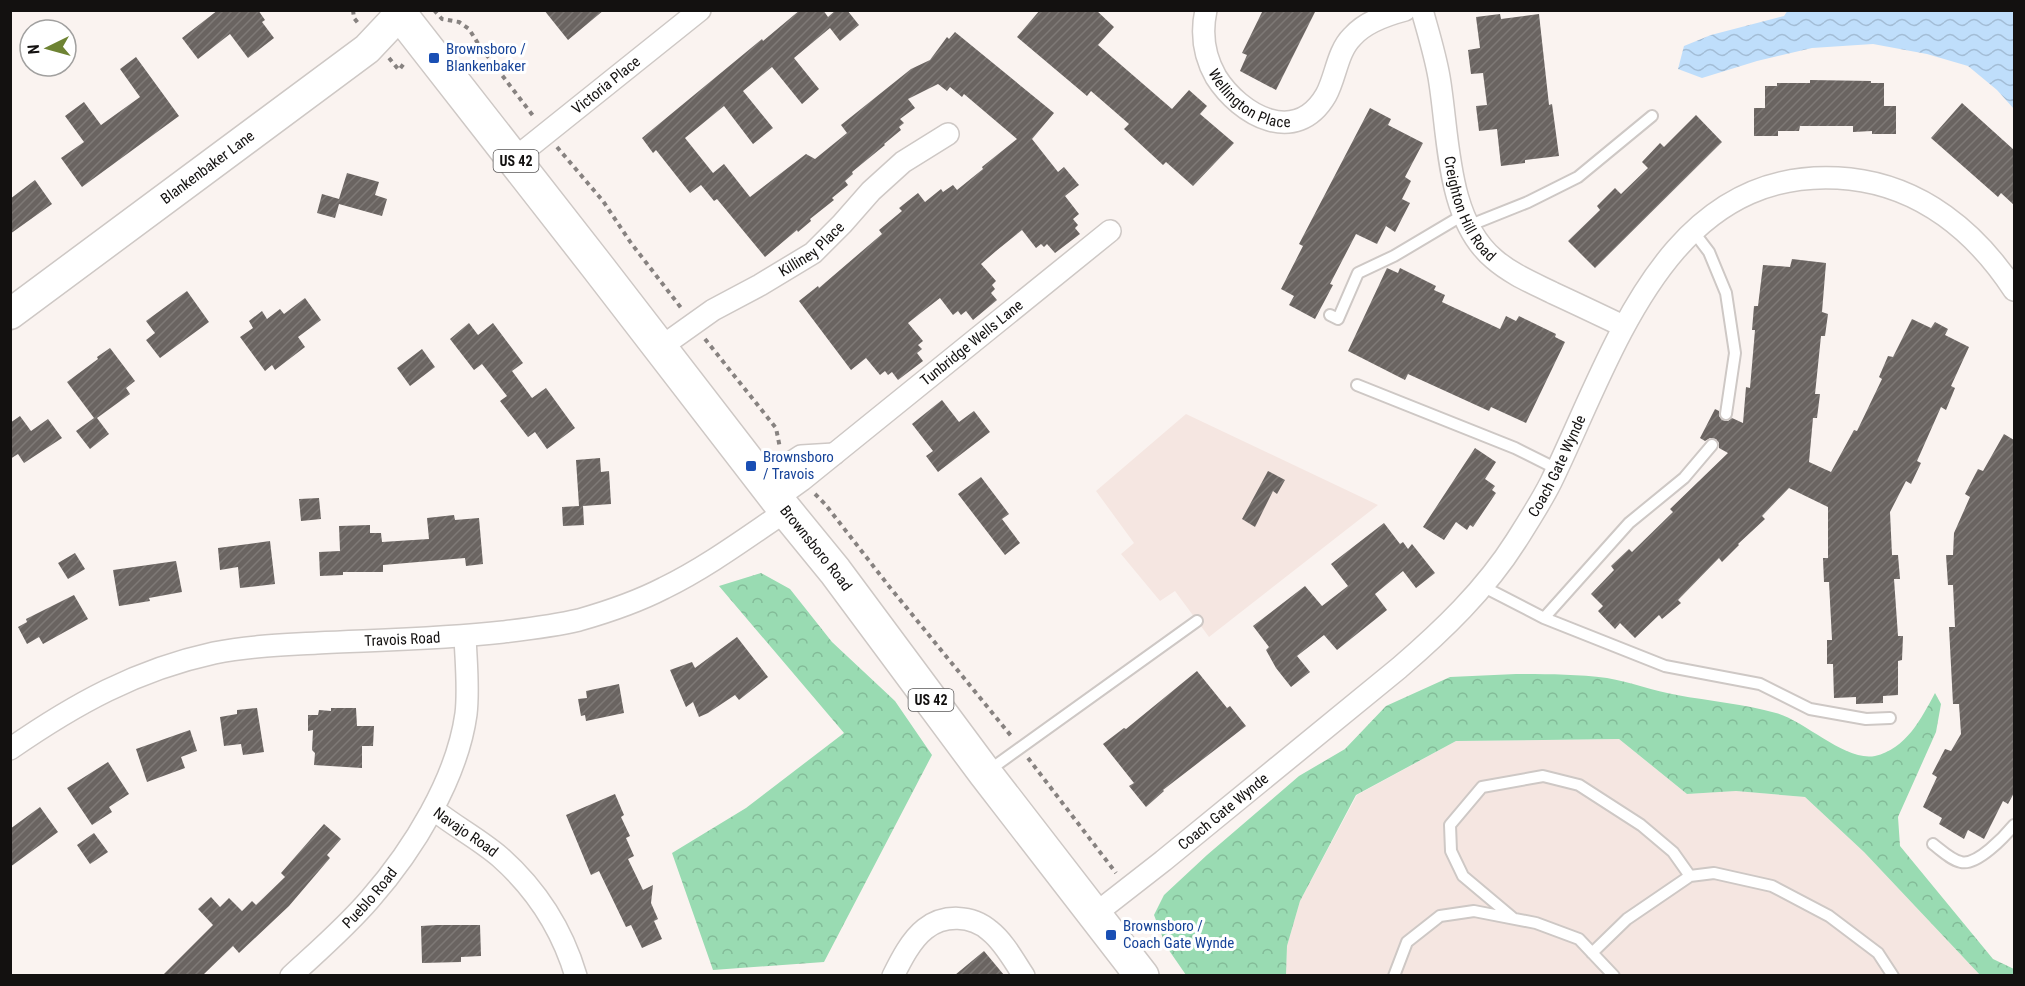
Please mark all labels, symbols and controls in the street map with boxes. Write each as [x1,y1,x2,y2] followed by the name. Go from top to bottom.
[18,18,78,78] north arrow
[446,40,526,75] place label: Brownsboro / Blankenbaker
[24,44,43,55] text: N
[427,51,441,65] marker: Brownsboro / Blankenbaker
[568,52,644,118] street label: Victoria Place
[1204,66,1291,131] street label: Wellington Place
[157,127,258,208] street label: Blankenbaker Lane
[494,150,538,172] road number: US 42
[1440,155,1499,265] street label: Creighton Hill Road
[775,218,848,281] street label: Killiney Place
[917,296,1027,390] street label: Tunbridge Wells Lane
[1524,412,1589,520] street label: Coach Gate Wynde
[763,448,834,483] place label: Brownsboro / Travois
[744,459,758,473] marker: Brownsboro / Travois
[776,502,856,594] street label: Brownsboro Road
[364,628,441,650] street label: Travois Road
[908,689,954,711] road number: US 42
[1174,770,1272,854] street label: Coach Gate Wynde
[430,804,502,861] street label: Navajo Road
[339,864,401,932] street label: Pueblo Road
[1123,917,1234,952] place label: Brownsboro / Coach Gate Wynde
[1104,928,1118,942] marker: Brownsboro / Coach Gate Wynde

